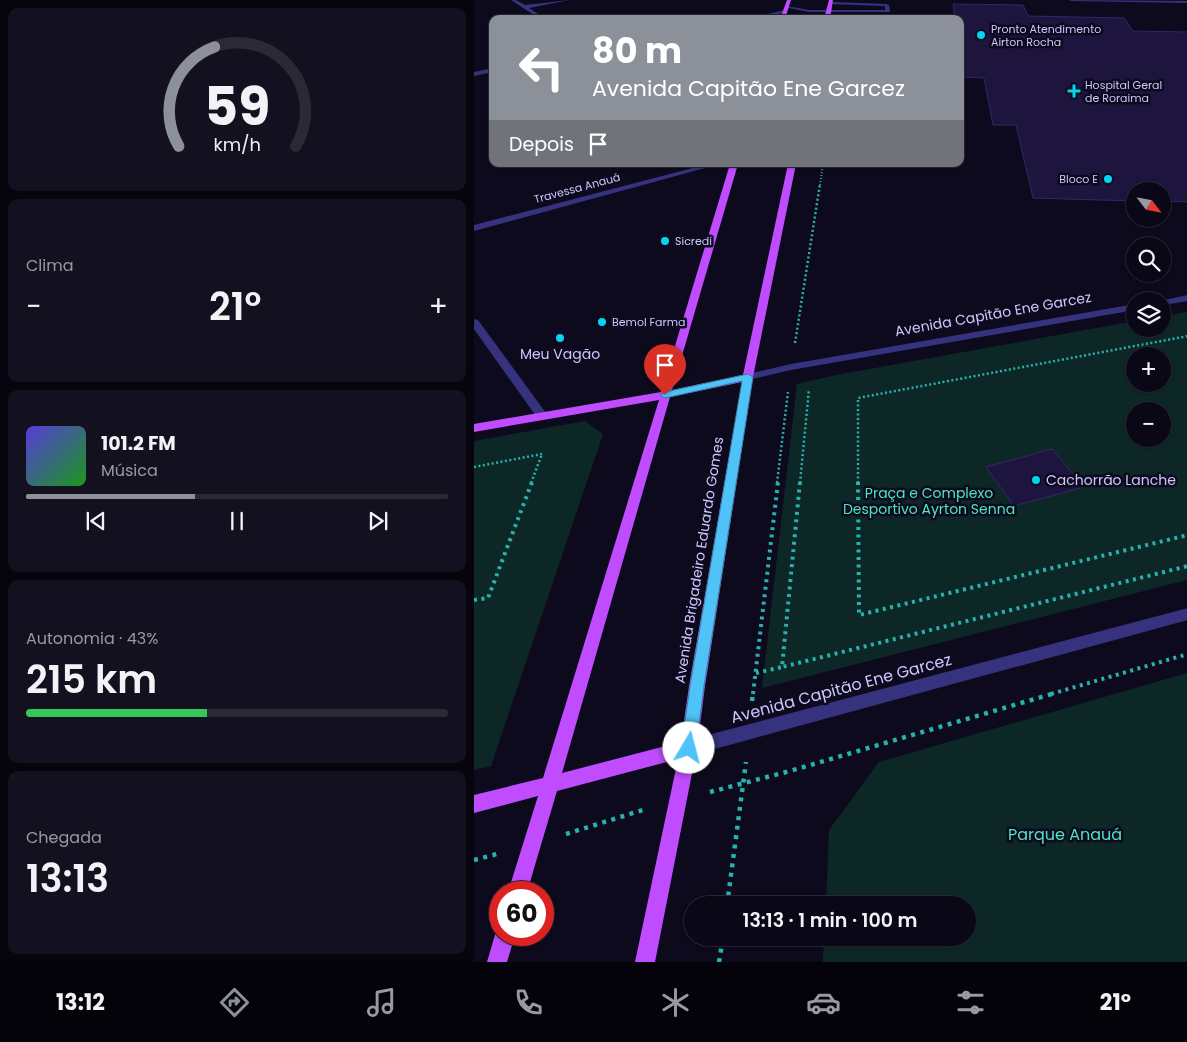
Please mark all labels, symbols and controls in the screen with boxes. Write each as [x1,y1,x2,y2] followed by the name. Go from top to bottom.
[991,21,1101,50] place label: Pronto Atendimento Airton Rocha
[592,26,682,75] text: 80 m
[975,29,987,41] marker: Pronto Atendimento Airton Rocha
[509,35,574,100] icon: left
[204,70,270,143] text: 59
[592,73,905,104] text: Avenida Capitão Ene Garcez
[1085,77,1162,106] place label: Hospital Geral de Roraima
[1067,84,1081,98] marker: Hospital Geral de Roraima
[584,130,612,158] icon: arrive
[509,131,574,158] text: Depois
[213,132,261,157] text: km/h
[532,169,622,207] street label: Travessa Anauá
[1059,171,1098,187] place label: Bloco E
[1102,173,1114,185] marker: Bloco E
[1126,182,1172,228] north arrow
[1126,182,1171,447] map controls
[675,233,712,249] place label: Sicredi
[659,235,671,247] marker: Sicredi
[1126,237,1171,282] button: search
[26,254,74,277] text: Clima
[209,280,261,333] text: 21°
[26,287,41,326] text: −
[429,287,448,326] text: +
[893,287,1093,341] street label: Avenida Capitão Ene Garcez
[1126,292,1171,337] button: layers
[612,314,685,330] place label: Bemol Farma
[596,316,608,328] marker: Bemol Farma
[554,332,566,344] marker: Meu Vagão
[520,344,600,364] place label: Meu Vagão
[644,344,686,395] pin
[1126,347,1171,392] button: +
[651,351,679,379] icon: arrive
[1126,402,1171,447] button: −
[101,430,176,457] text: 101.2 FM
[670,435,728,685] street label: Avenida Brigadeiro Eduardo Gomes
[101,459,158,482] text: Música
[1046,470,1176,490] place label: Cachorrão Lanche
[1030,474,1042,486] marker: Cachorrão Lanche
[843,483,1015,519] park label: Praça e Complexo Desportivo Ayrton Senna
[82,507,110,535] icon: previous
[223,507,251,535] icon: pause
[364,507,392,535] icon: next
[26,627,158,650] text: Autonomia · 43%
[728,648,954,729] street label: Avenida Capitão Ene Garcez
[26,653,157,706] text: 215 km
[662,721,714,773] position arrow
[1008,823,1122,846] park label: Parque Anauá
[26,826,102,849] text: Chegada
[26,852,109,905] text: 13:13
[489,881,554,946] speed limit sign: 60
[743,907,917,934] text: 13:13 · 1 min · 100 m
[217,985,252,1020] icon: directions
[364,985,399,1020] icon: music
[511,985,546,1020] icon: phone
[658,985,693,1020] icon: climate
[806,985,841,1020] icon: car
[953,985,988,1020] icon: filters
[56,987,105,1018] text: 13:12
[1100,987,1131,1018] text: 21°

